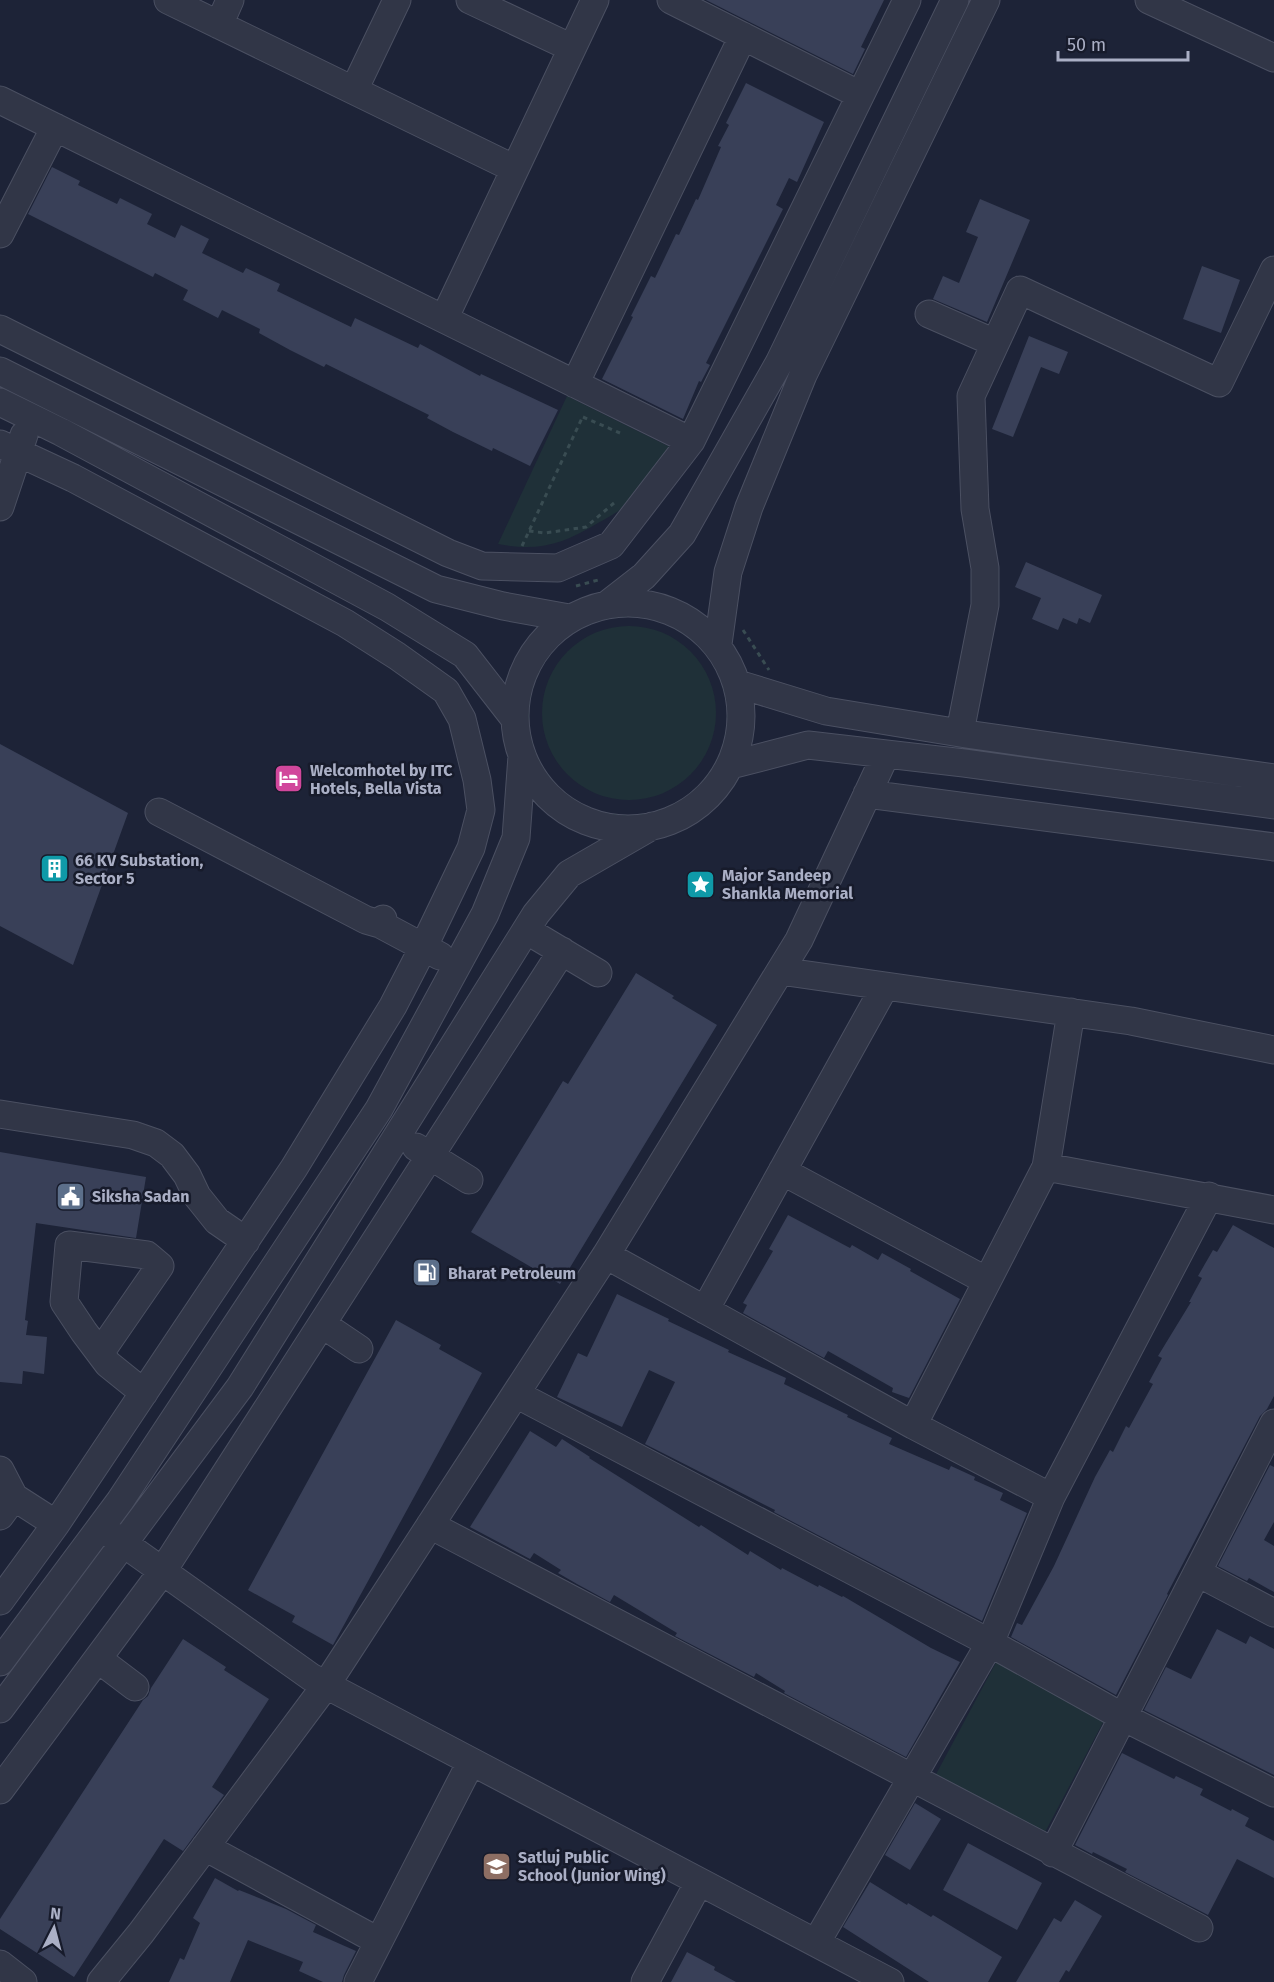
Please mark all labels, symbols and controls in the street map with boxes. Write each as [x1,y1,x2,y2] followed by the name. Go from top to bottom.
[1058,24,1188,62] scale bar
[1067,34,1106,56] text: 50 m
[310,761,453,798] place label: Welcomhotel by ITC Hotels, Bella Vista
[273,763,305,795] hotel icon: Welcomhotel by ITC Hotels, Bella Vista
[75,851,203,888] place label: 66 KV Substation, Sector 5
[38,853,70,885] building icon: 66 KV Substation, Sector 5
[722,866,853,903] place label: Major Sandeep Shankla Memorial
[685,868,717,900] place icon: Major Sandeep Shankla Memorial
[55,1180,87,1212] public building icon: Siksha Sadan
[92,1187,189,1206] place label: Siksha Sadan
[411,1257,443,1289] fuel station icon: Bharat Petroleum
[448,1264,576,1283] place label: Bharat Petroleum
[518,1848,666,1885] place label: Satluj Public School (Junior Wing)
[481,1850,513,1882] school or university icon: Satluj Public School (Junior Wing)
[24,1898,84,1958] north arrow
[49,1904,62,1924] text: N

